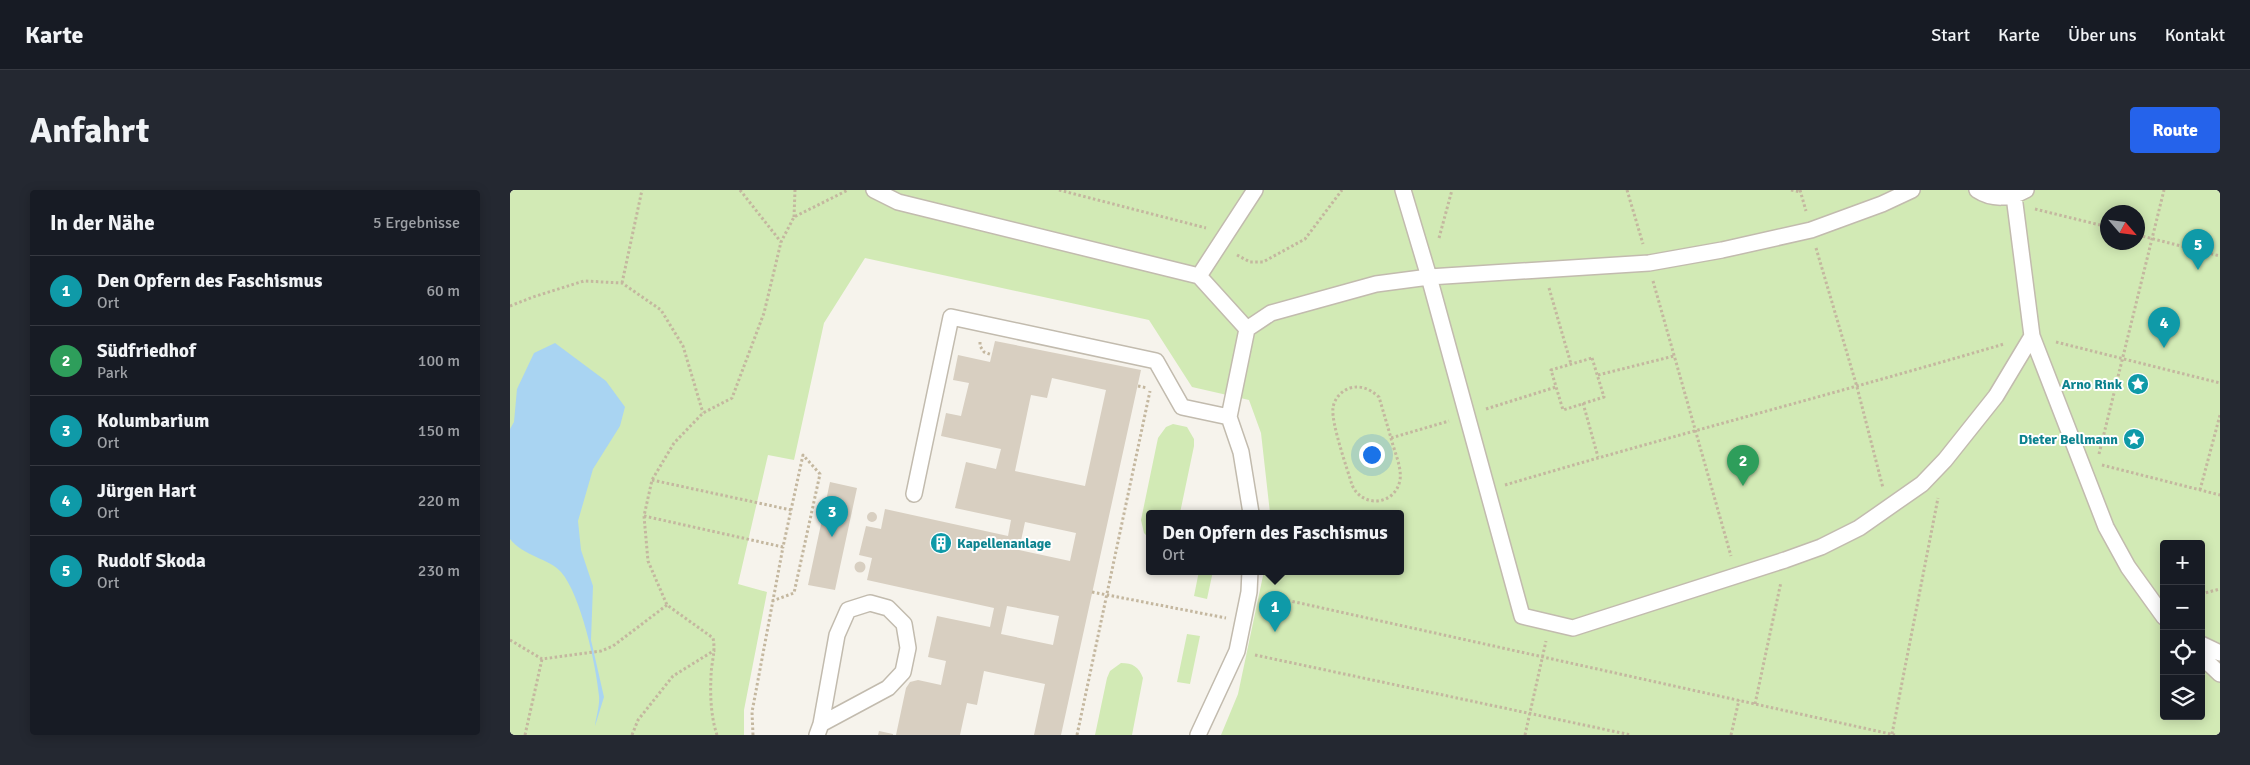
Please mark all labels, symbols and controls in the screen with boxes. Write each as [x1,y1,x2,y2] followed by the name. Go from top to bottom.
[25,20,83,50] text: Karte
[1931,24,1970,46] text: Start
[1998,24,2040,46] text: Karte
[2068,24,2137,46] text: Über uns
[2165,24,2225,46] text: Kontakt
[2130,107,2220,153] button: Route
[30,109,149,152] text: Anfahrt
[2100,205,2145,250] north arrow
[50,210,155,236] text: In der Nähe
[373,213,460,233] text: 5 Ergebnisse
[2182,229,2214,270] pin: 5
[97,269,322,293] text: Den Opfern des Faschismus
[62,281,70,301] text: 1
[426,281,460,301] text: 60 m
[97,293,119,313] text: Ort
[2148,307,2180,348] pin: 4
[97,339,196,363] text: Südfriedhof
[62,351,70,371] text: 2
[418,351,460,371] text: 100 m
[97,363,128,383] text: Park
[2126,372,2150,396] place icon: Arno Rink
[2062,376,2123,393] place label: Arno Rink
[97,409,209,433] text: Kolumbarium
[62,421,70,441] text: 3
[418,421,460,441] text: 150 m
[2122,427,2146,451] place icon: Dieter Bellmann
[2019,431,2118,448] place label: Dieter Bellmann
[97,433,119,453] text: Ort
[1359,442,1385,468] your location
[1727,445,1759,486] pin: 2
[97,479,196,503] text: Jürgen Hart
[62,491,70,511] text: 4
[418,491,460,511] text: 220 m
[816,496,848,537] pin: 3
[97,503,119,523] text: Ort
[1146,510,1404,575] popup
[1162,521,1388,545] text: Den Opfern des Faschismus
[929,531,953,555] building icon: Kapellenanlage
[957,535,1051,552] place label: Kapellenanlage
[2160,540,2205,720] map controls
[2160,540,2205,585] button: +
[1162,545,1185,565] text: Ort
[97,549,206,573] text: Rudolf Skoda
[62,561,70,581] text: 5
[418,561,460,581] text: 230 m
[97,573,119,593] text: Ort
[2160,585,2205,630] button: −
[1259,591,1291,632] pin: 1
[2160,630,2205,675] button: locate
[2160,675,2205,720] button: layers

